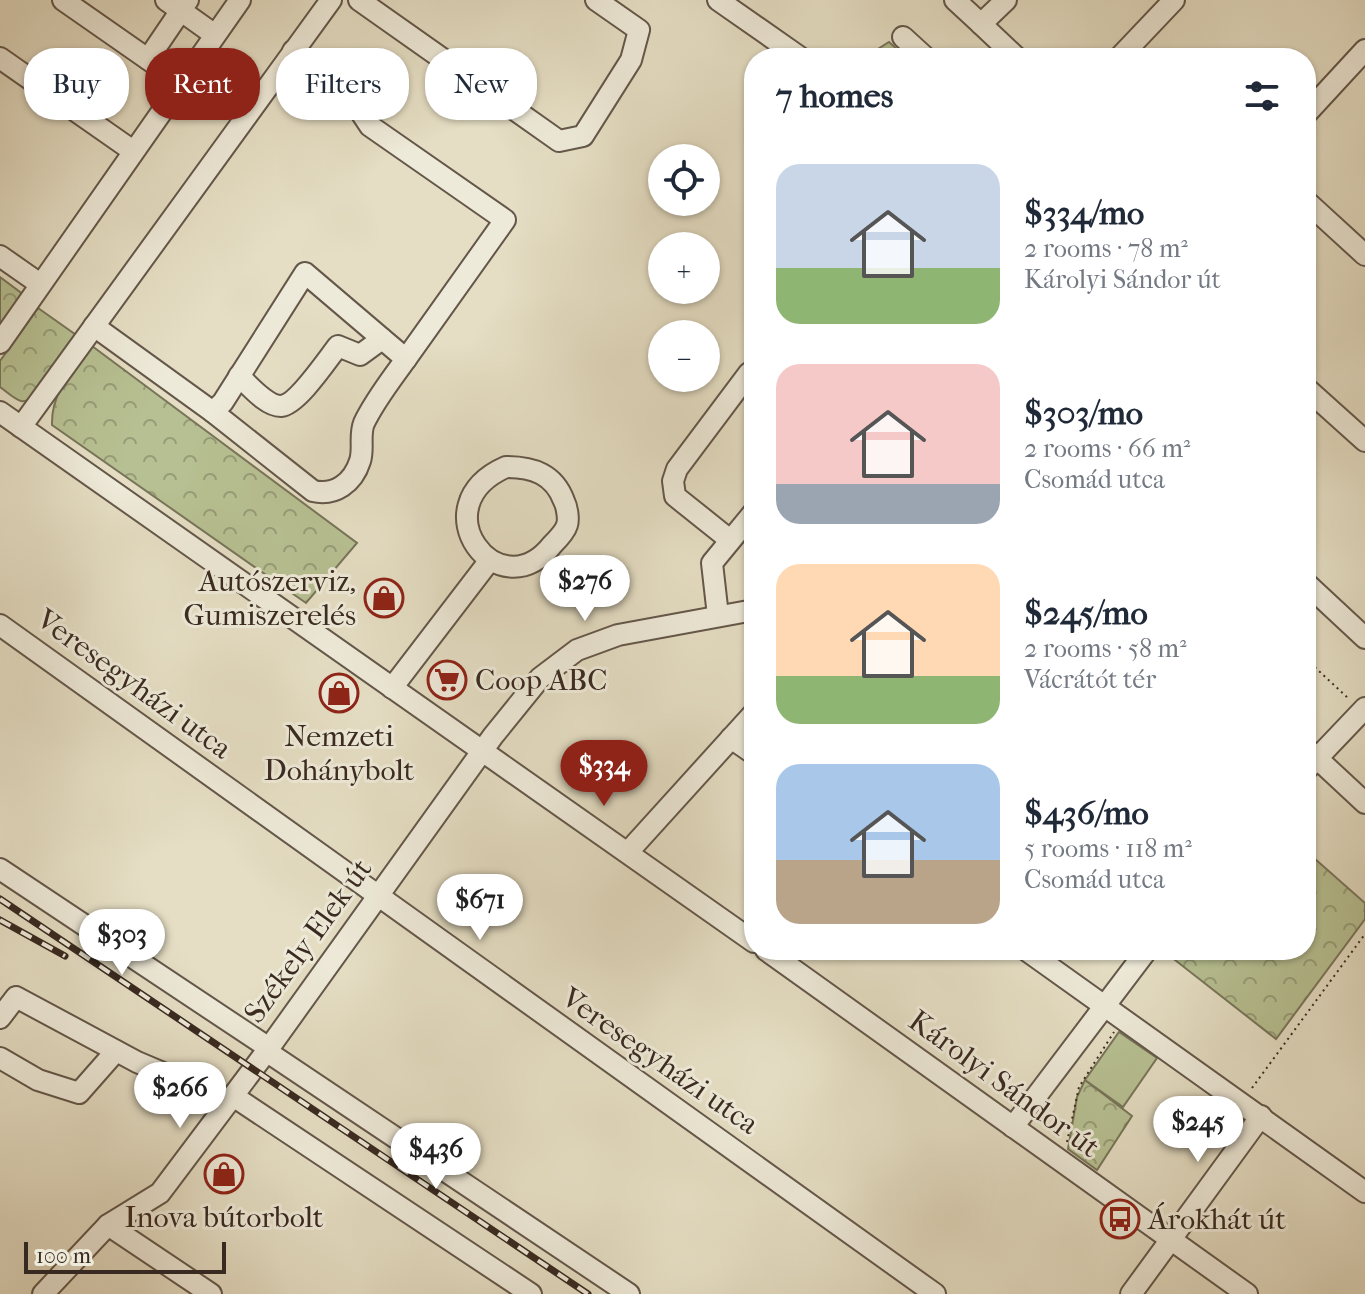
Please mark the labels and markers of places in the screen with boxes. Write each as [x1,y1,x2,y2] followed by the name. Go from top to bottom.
[538,555,632,623] pin: $276
[184,564,356,633] place label: Autószerviz, Gumiszerelés
[363,577,405,619] shop icon: Autószerviz, Gumiszerelés
[426,659,468,701] supermarket icon: Coop ABC
[475,663,608,698] place label: Coop ABC
[318,672,360,714] shop icon: Nemzeti Dohánybolt
[264,719,415,788] place label: Nemzeti Dohánybolt
[557,740,651,808] pin: $334
[433,874,527,942] pin: $671
[75,909,169,977] pin: $303
[133,1062,227,1130] pin: $266
[1151,1096,1245,1164] pin: $245
[389,1123,483,1191] pin: $436
[203,1153,245,1195] shop icon: Inova bútorbolt
[1099,1198,1141,1240] bus stop icon: Árokhát út
[125,1200,324,1235] place label: Inova bútorbolt
[1147,1202,1286,1237] place label: Árokhát út

